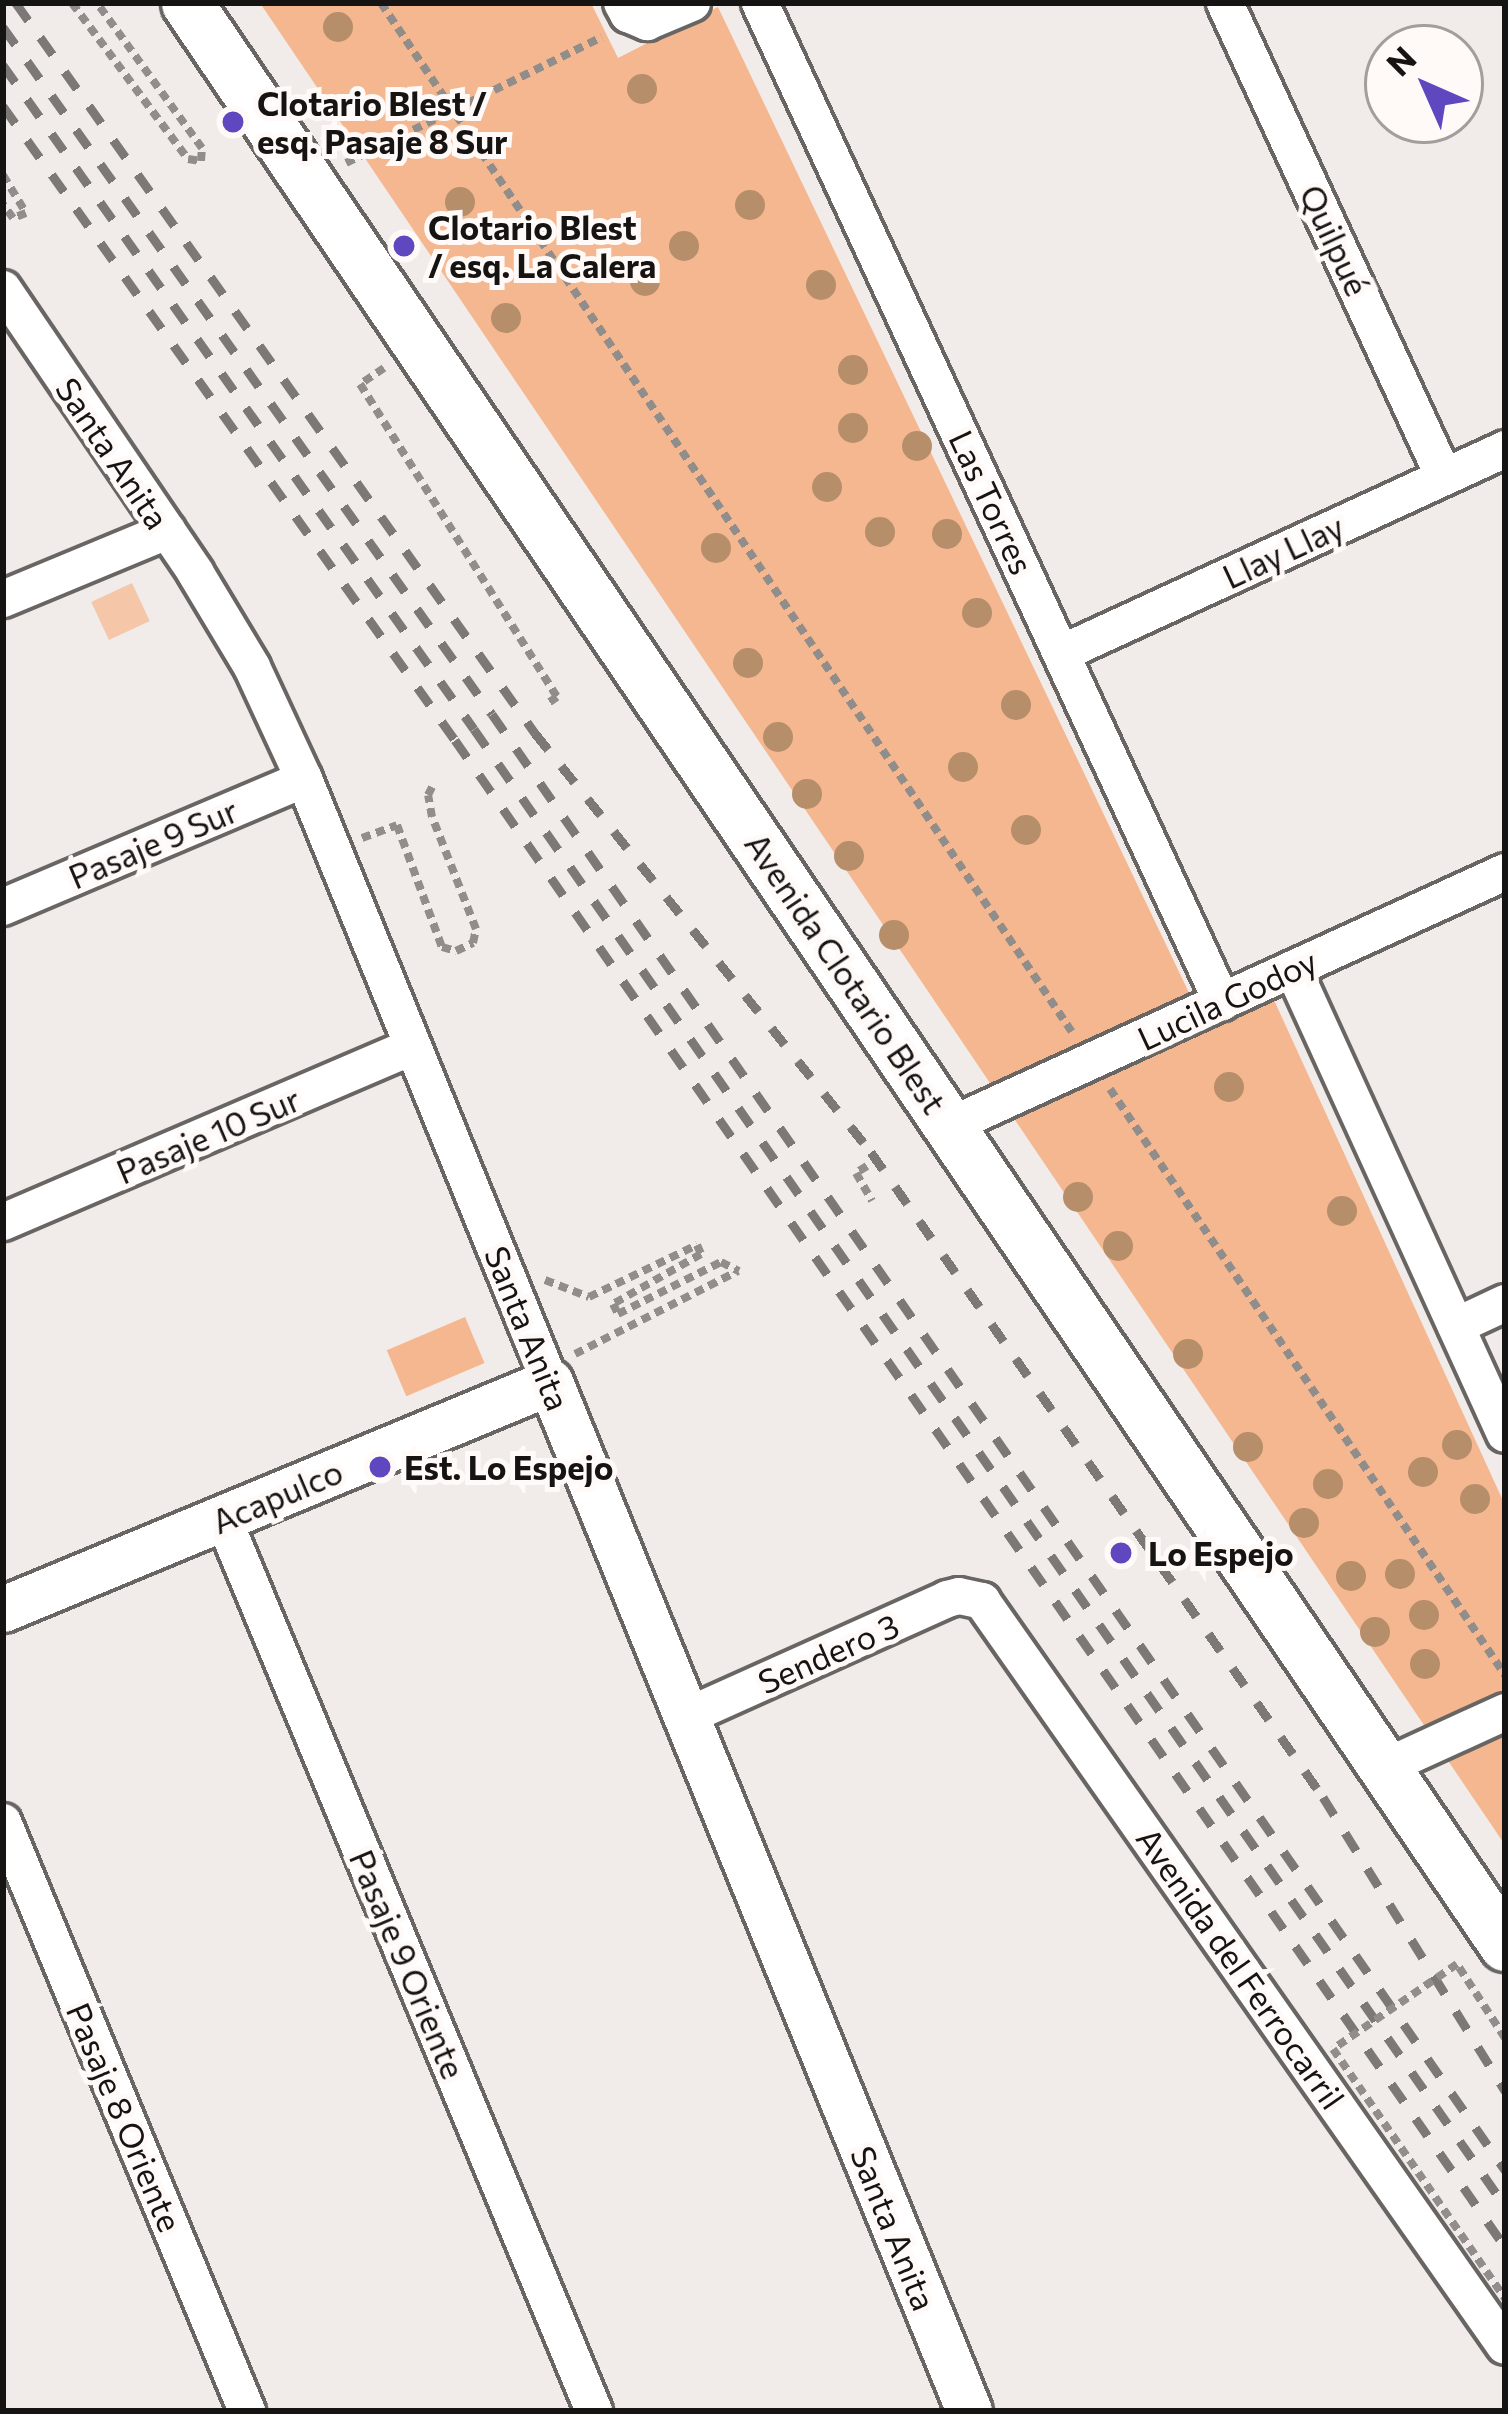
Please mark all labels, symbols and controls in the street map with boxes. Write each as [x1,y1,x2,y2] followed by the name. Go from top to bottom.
[1364,24,1484,144] north arrow
[1377,37,1424,84] text: N
[257,83,508,161] place label: Clotario Blest / esq. Pasaje 8 Sur
[220,109,246,135] marker: Clotario Blest / esq. Pasaje 8 Sur
[1292,178,1378,302] street label: Quilpué
[428,207,656,285] place label: Clotario Blest / esq. La Calera
[391,233,417,259] marker: Clotario Blest / esq. La Calera
[48,370,178,536] street label: Santa Anita
[942,424,1042,580] street label: Las Torres
[1216,506,1350,596] street label: Llay Llay
[63,790,243,896] street label: Pasaje 9 Sur
[737,825,955,1121] street label: Avenida Clotario Blest
[1131,940,1323,1058] street label: Lucila Godoy
[110,1079,306,1191] street label: Pasaje 10 Sur
[477,1240,579,1416] street label: Santa Anita
[404,1447,613,1487] place label: Est. Lo Espejo
[206,1451,348,1541] street label: Acapulco
[367,1454,393,1480] marker: Est. Lo Espejo
[1148,1533,1294,1573] place label: Lo Espejo
[1105,1537,1137,1569] marker: Lo Espejo
[752,1604,904,1702] street label: Sendero 3
[1129,1820,1353,2116] street label: Avenida del Ferrocarril
[342,1844,474,2084] street label: Pasaje 9 Oriente
[59,1997,191,2237] street label: Pasaje 8 Oriente
[843,2140,945,2316] street label: Santa Anita

